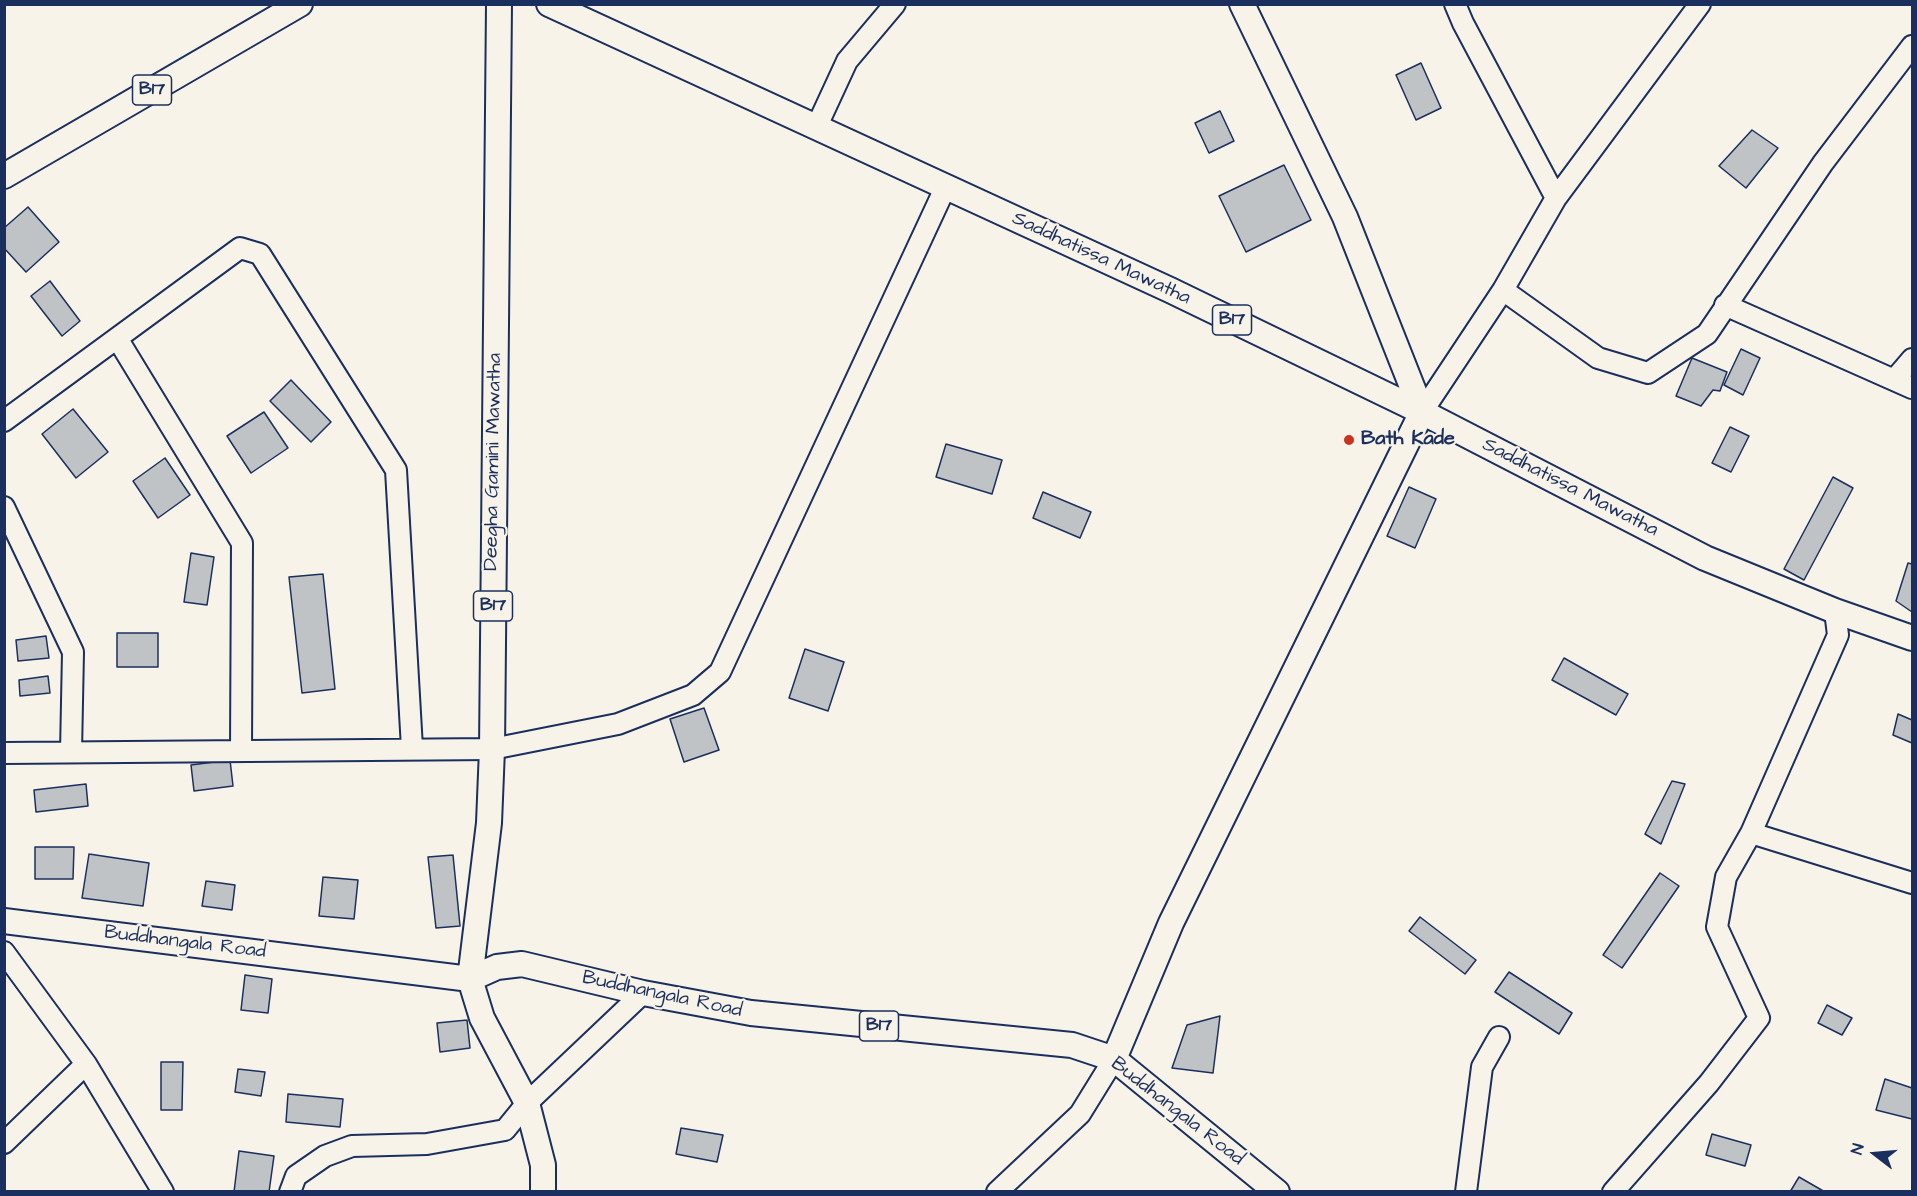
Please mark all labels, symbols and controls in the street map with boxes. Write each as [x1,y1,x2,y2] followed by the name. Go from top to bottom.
[132,75,172,105] road number: B17
[1008,207,1194,311] street label: Saddhatissa Mawatha
[1212,305,1252,335] road number: B17
[480,353,508,571] street label: Deegha Gamini Mawatha
[1361,428,1455,452] place label: Bath Kade
[1342,433,1356,447] marker: Bath Kade
[1478,433,1662,543] street label: Saddhatissa Mawatha
[474,591,512,621] road number: B17
[103,921,267,965] street label: Buddhangala Road
[580,966,744,1024] street label: Buddhangala Road
[860,1011,898,1041] road number: B17
[1106,1052,1248,1172] street label: Buddhangala Road
[1845,1124,1905,1184] north arrow
[1846,1141,1870,1157] text: N

